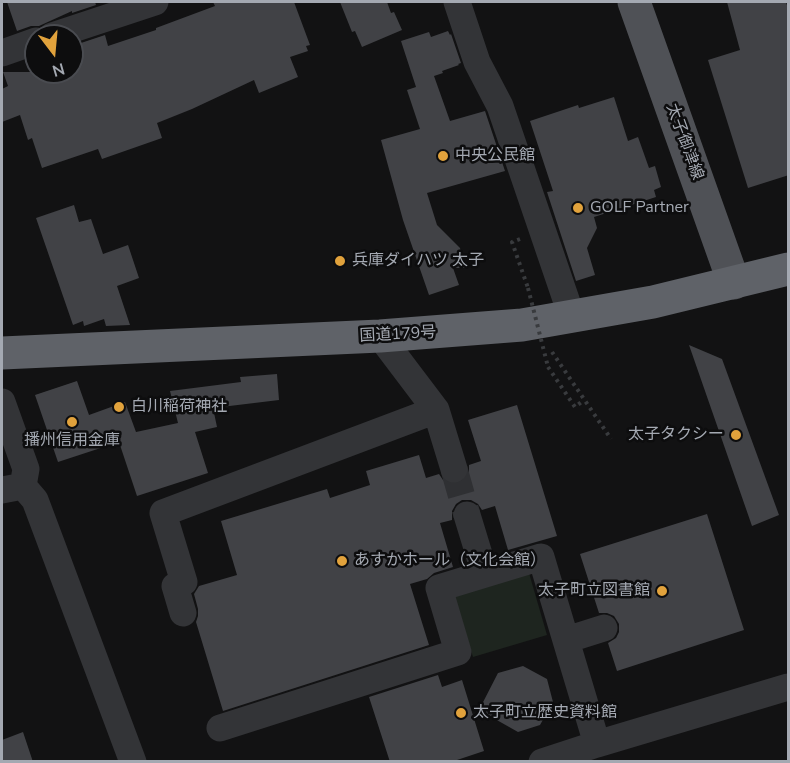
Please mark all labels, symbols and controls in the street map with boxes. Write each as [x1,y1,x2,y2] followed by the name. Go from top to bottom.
[24,24,84,84] north arrow
[50,57,67,82] text: N
[661,101,707,183] street label: 太子御津線
[455,146,535,166] place label: 中央公民館
[436,149,450,163] marker: 中央公民館
[590,198,689,218] place label: GOLF Partner
[571,201,585,215] marker: GOLF Partner
[352,251,484,271] place label: 兵庫ダイハツ 太子
[333,254,347,268] marker: 兵庫ダイハツ 太子
[359,323,437,347] street label: 国道179号
[131,397,227,417] place label: 白川稲荷神社
[112,400,126,414] marker: 白川稲荷神社
[65,415,79,429] marker: 播州信用金庫
[628,425,724,445] place label: 太子タクシー
[729,428,743,442] marker: 太子タクシー
[24,431,120,451] place label: 播州信用金庫
[354,551,546,571] place label: あすかホール（文化会館）
[335,554,349,568] marker: あすかホール（文化会館）
[538,581,650,601] place label: 太子町立図書館
[655,584,669,598] marker: 太子町立図書館
[473,703,617,723] place label: 太子町立歴史資料館
[454,706,468,720] marker: 太子町立歴史資料館

